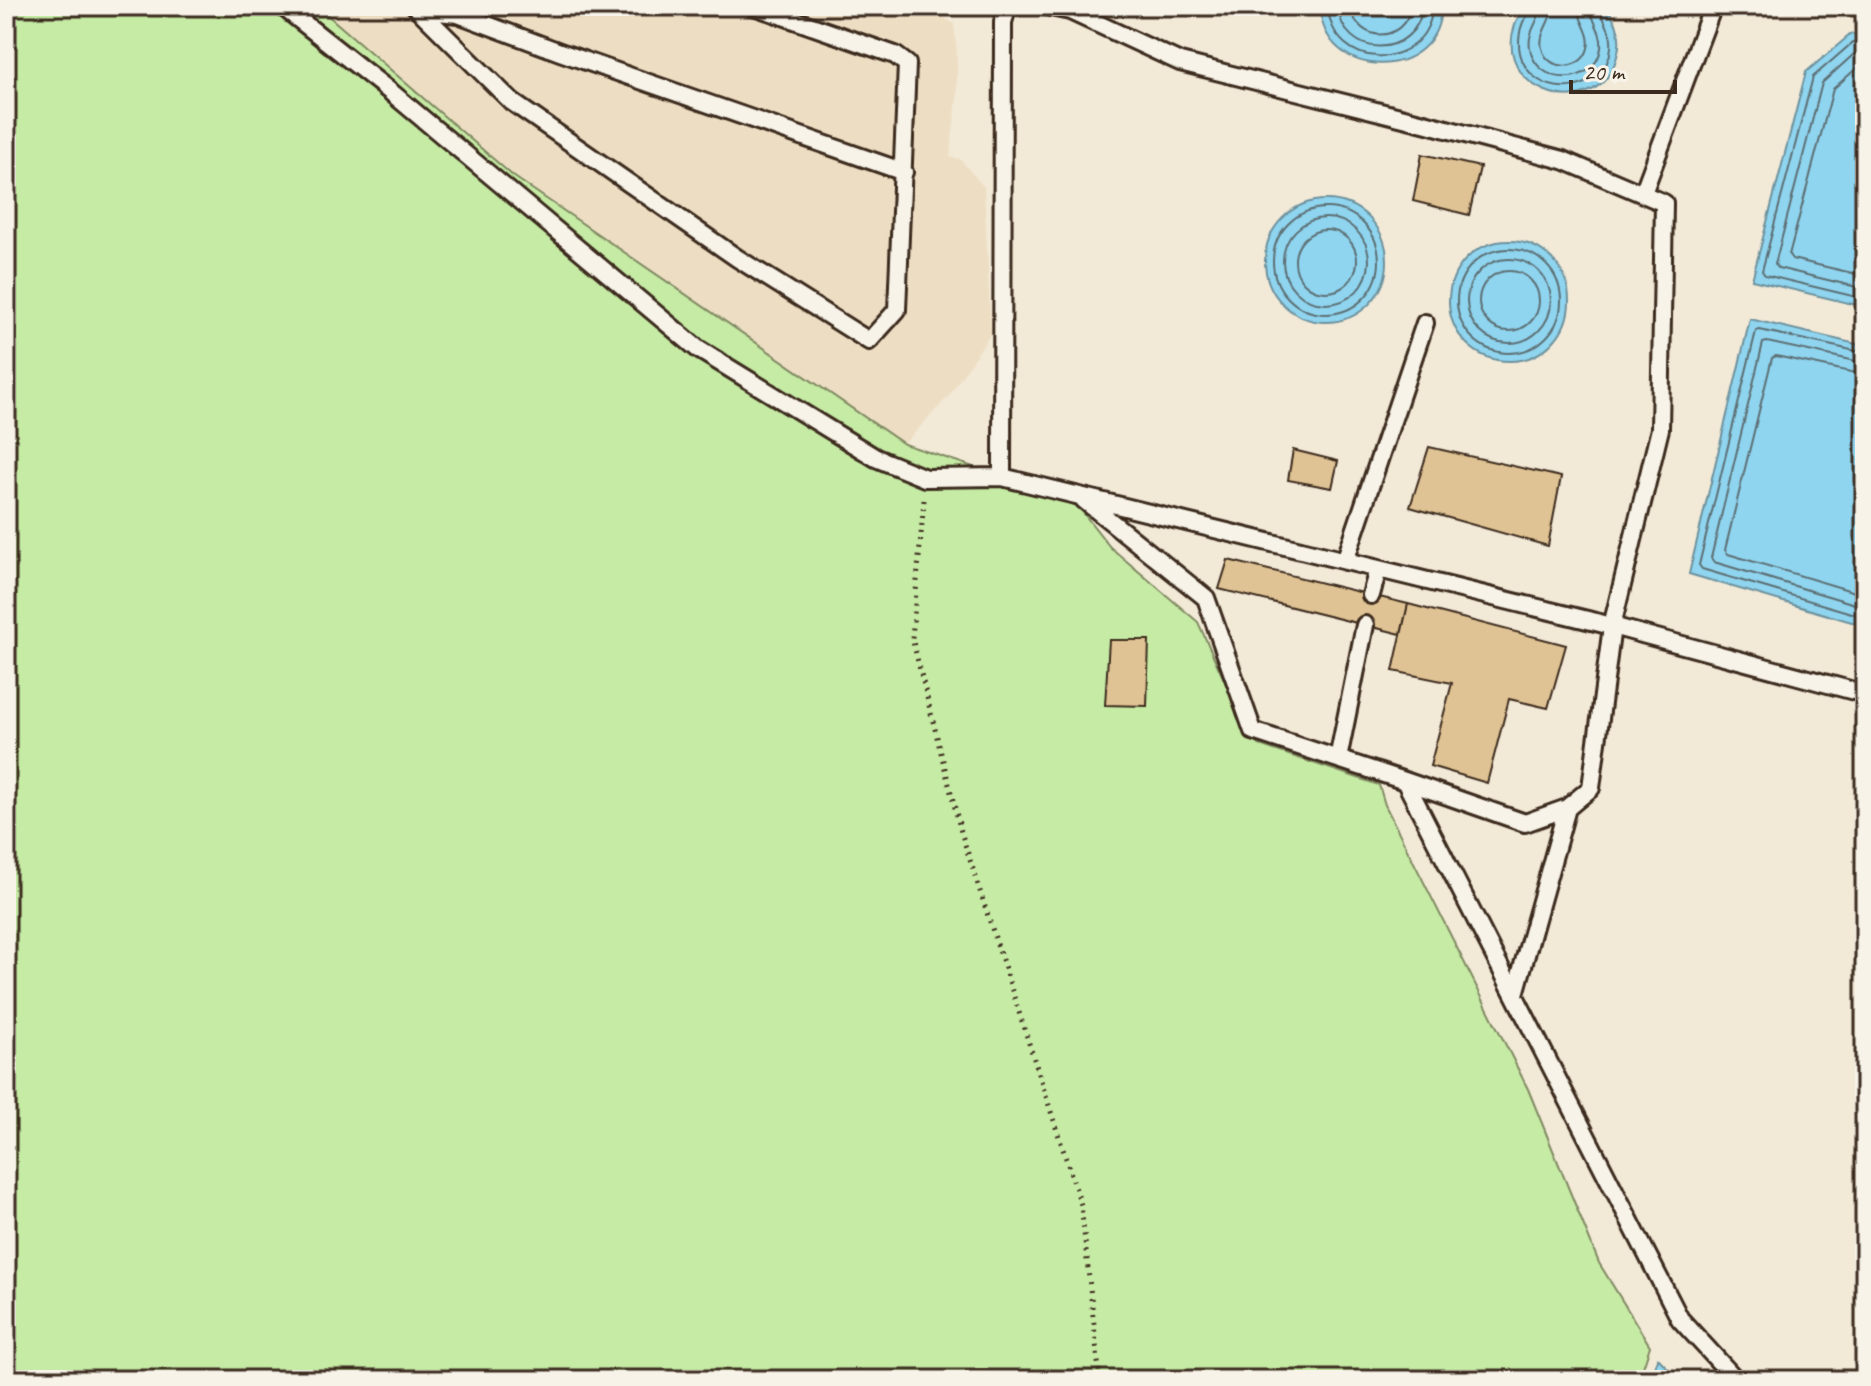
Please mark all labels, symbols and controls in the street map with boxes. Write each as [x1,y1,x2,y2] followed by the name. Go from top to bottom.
[1571,44,1675,94] scale bar
[1583,57,1626,87] text: 20 m

